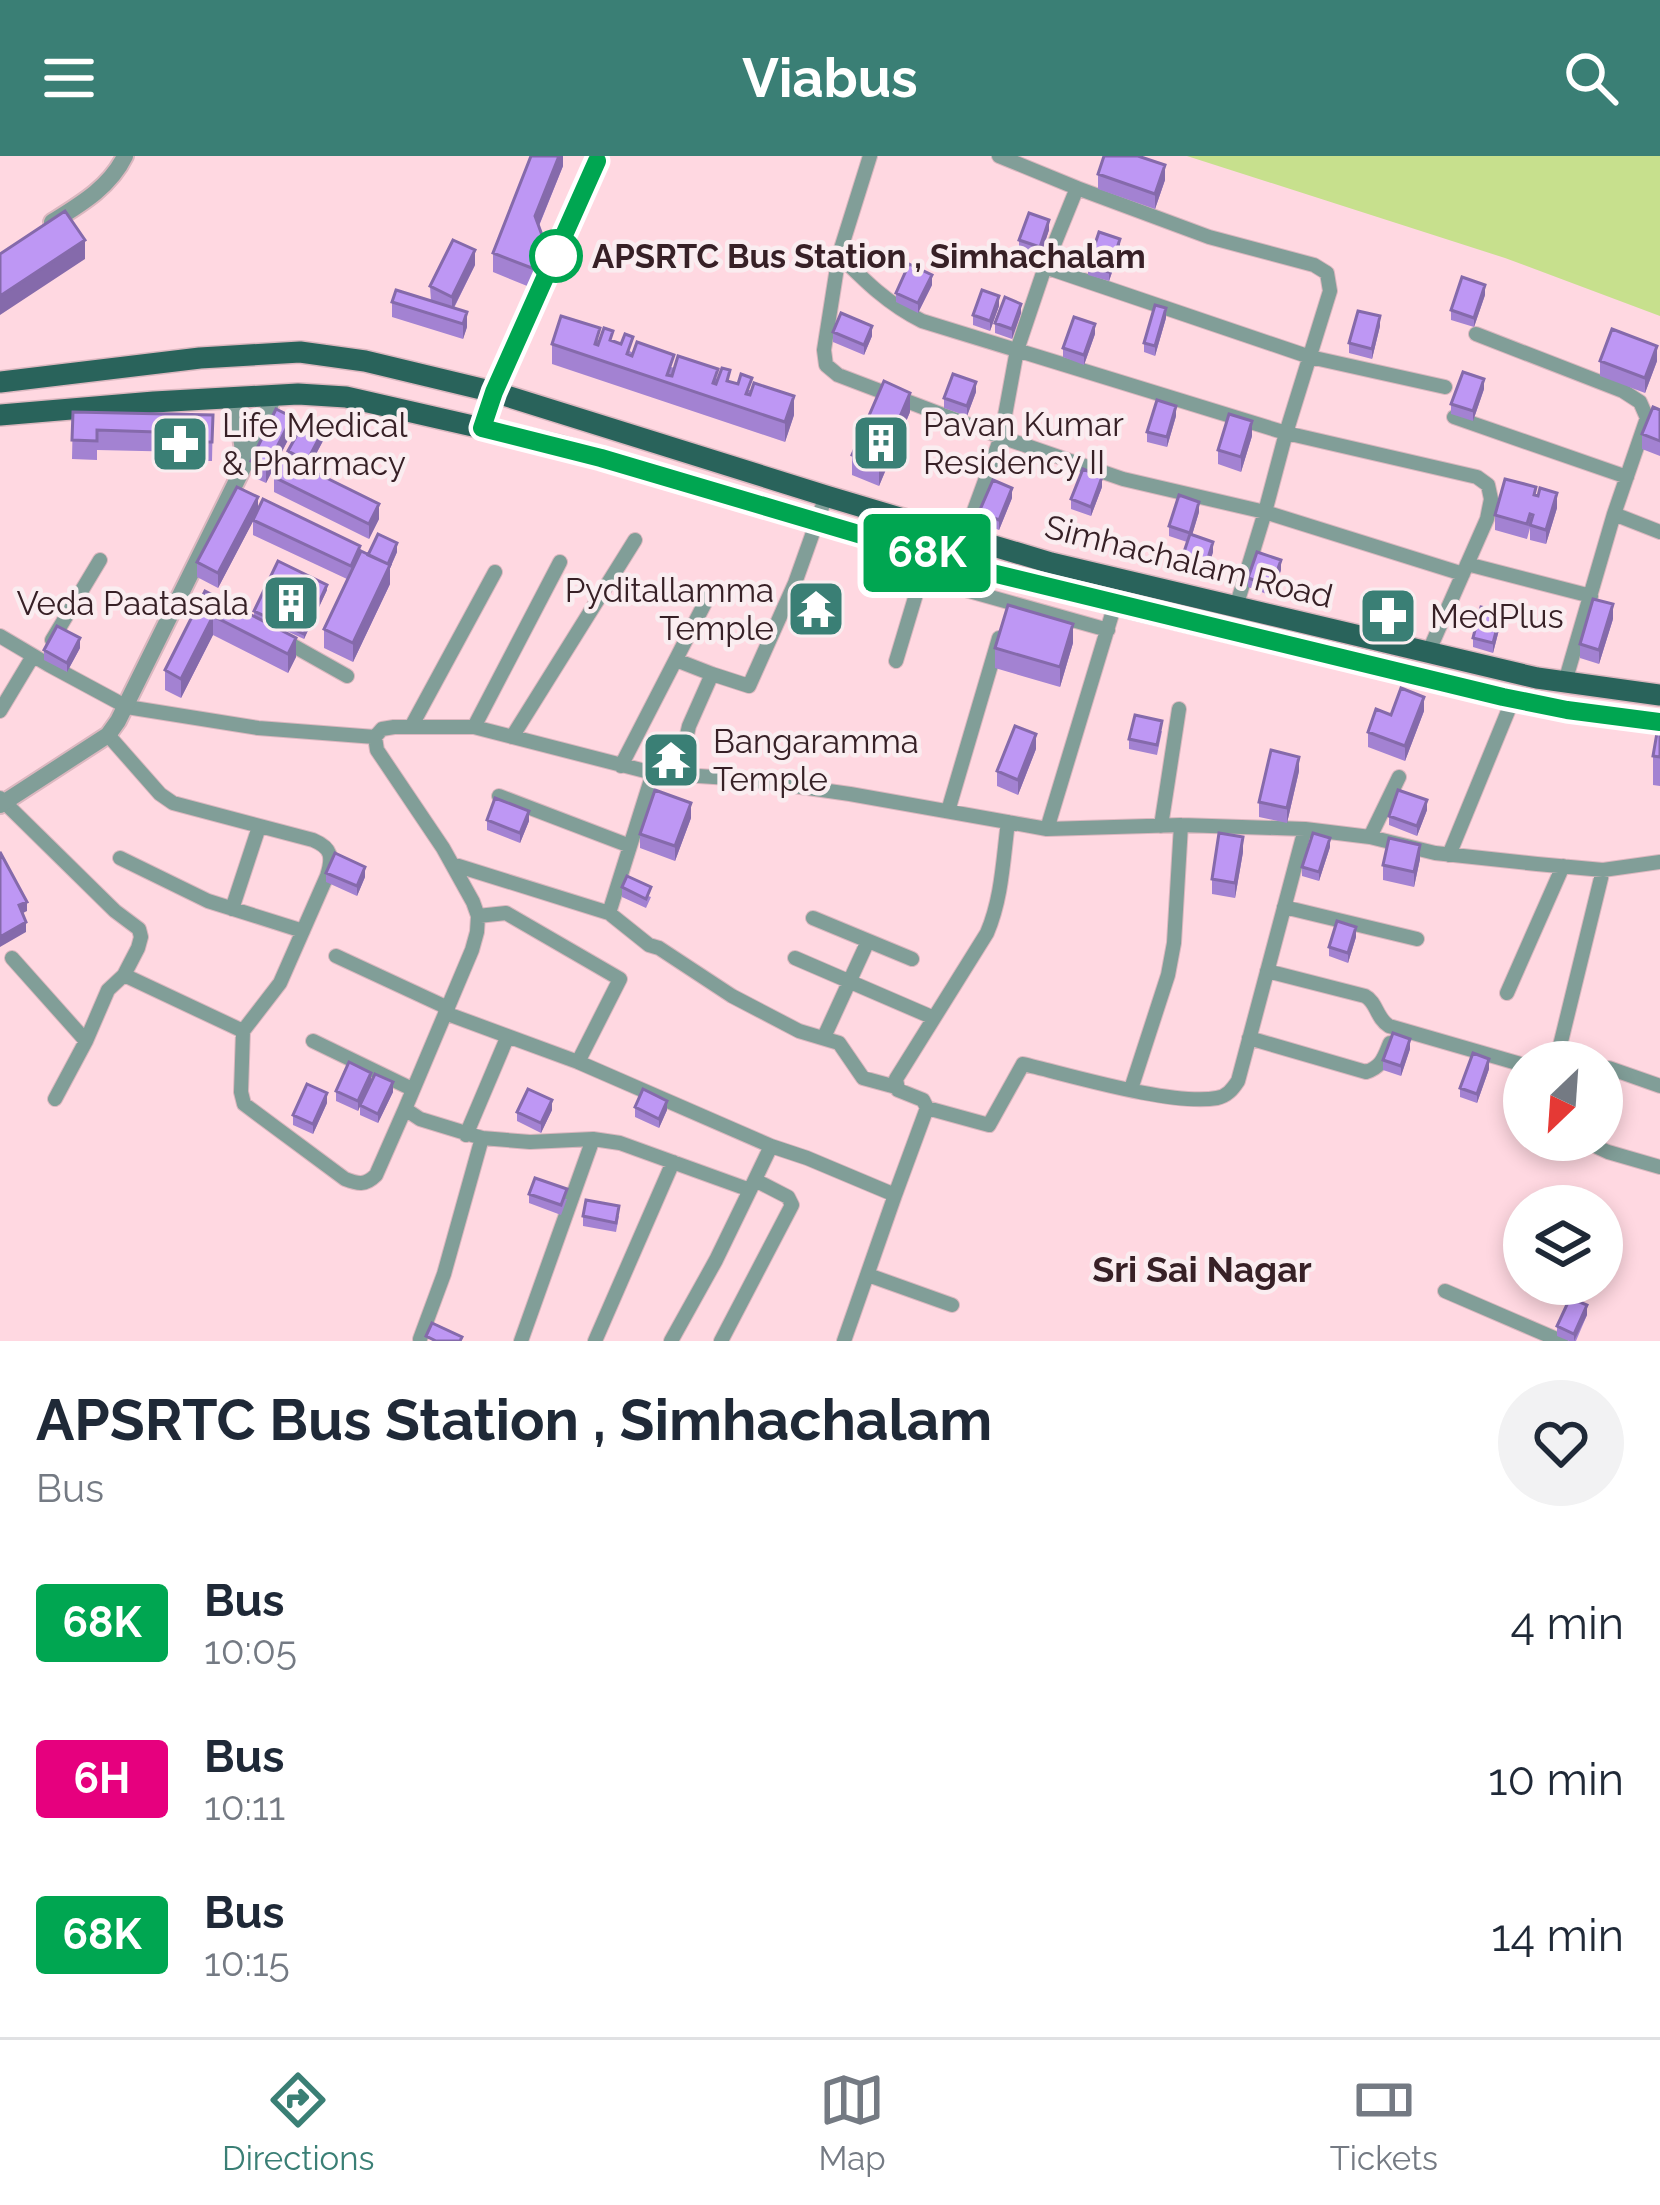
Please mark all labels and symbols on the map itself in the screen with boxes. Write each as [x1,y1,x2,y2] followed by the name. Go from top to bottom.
[531,231,581,281] marker: APSRTC Bus Station , Simhachalam
[592,237,1146,276] place label: APSRTC Bus Station , Simhachalam
[923,405,1124,482] place label: Pavan Kumar Residency II
[222,406,408,483] place label: Life Medical & Pharmacy
[850,412,912,474] building icon: Pavan Kumar Residency II
[149,413,211,475] pharmacy icon: Life Medical & Pharmacy
[1041,507,1337,616] street label: Simhachalam Road
[858,514,996,592] line badge: 68K
[565,571,774,648] place label: Pyditallamma Temple
[260,572,322,634] building icon: Veda Paatasala
[785,578,847,640] temple icon: Pyditallamma Temple
[16,584,249,623] place label: Veda Paatasala
[1357,585,1419,647] pharmacy icon: MedPlus
[1430,597,1564,636] place label: MedPlus
[713,722,919,799] place label: Bangaramma Temple
[640,729,702,791] temple icon: Bangaramma Temple
[1503,1041,1623,1161] north arrow
[1092,1248,1312,1290] district label: Sri Sai Nagar

